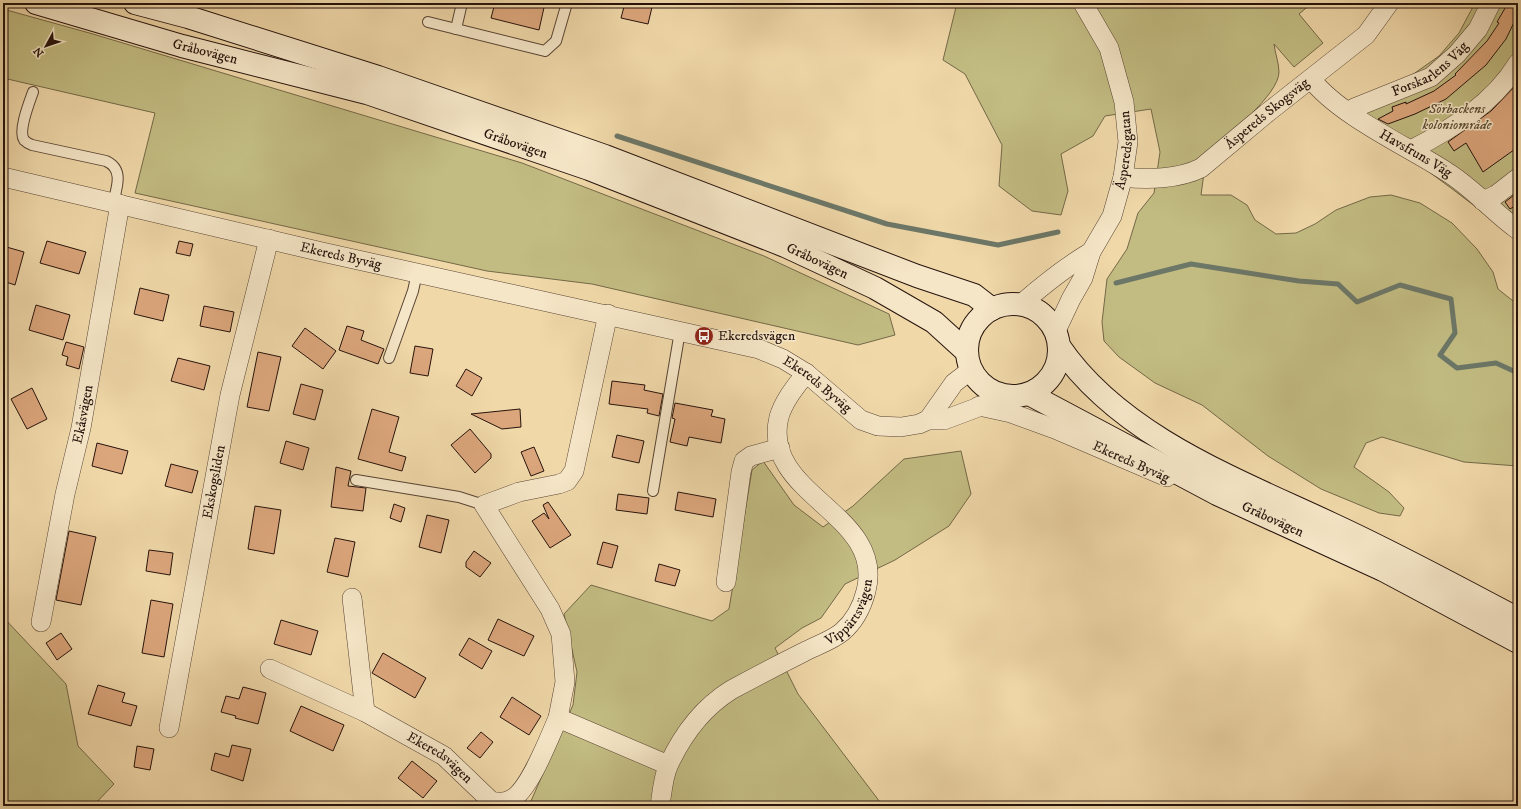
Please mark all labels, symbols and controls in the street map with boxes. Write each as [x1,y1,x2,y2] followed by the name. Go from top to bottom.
[26,26,66,66] north arrow
[170,35,240,69] street label: Gråbovägen
[1389,38,1473,101] street label: Forskarlens Väg
[31,44,47,60] text: N
[1221,74,1313,153] street label: Äspereds Skogsväg
[1421,100,1493,134] park label: Sörbackens koloniområde
[1111,109,1137,192] street label: Äsperedsgatan
[481,125,550,163] street label: Gråbovägen
[1376,125,1456,182] street label: Havsfruns Väg
[298,238,383,274] street label: Ekereds Byväg
[783,239,852,284] street label: Gråbovägen
[693,325,715,347] bus stop icon: Ekeredsvägen
[718,327,796,345] place label: Ekeredsvägen
[779,352,855,417] street label: Ekereds Byväg
[68,383,97,446] street label: Ekåsvägen
[1090,437,1173,487] street label: Ekereds Byväg
[198,443,230,520] street label: Ekskogsliden
[1239,497,1307,542] street label: Gråbovägen
[821,577,877,650] street label: Vippärtsvägen
[403,728,477,788] street label: Ekeredsvägen

